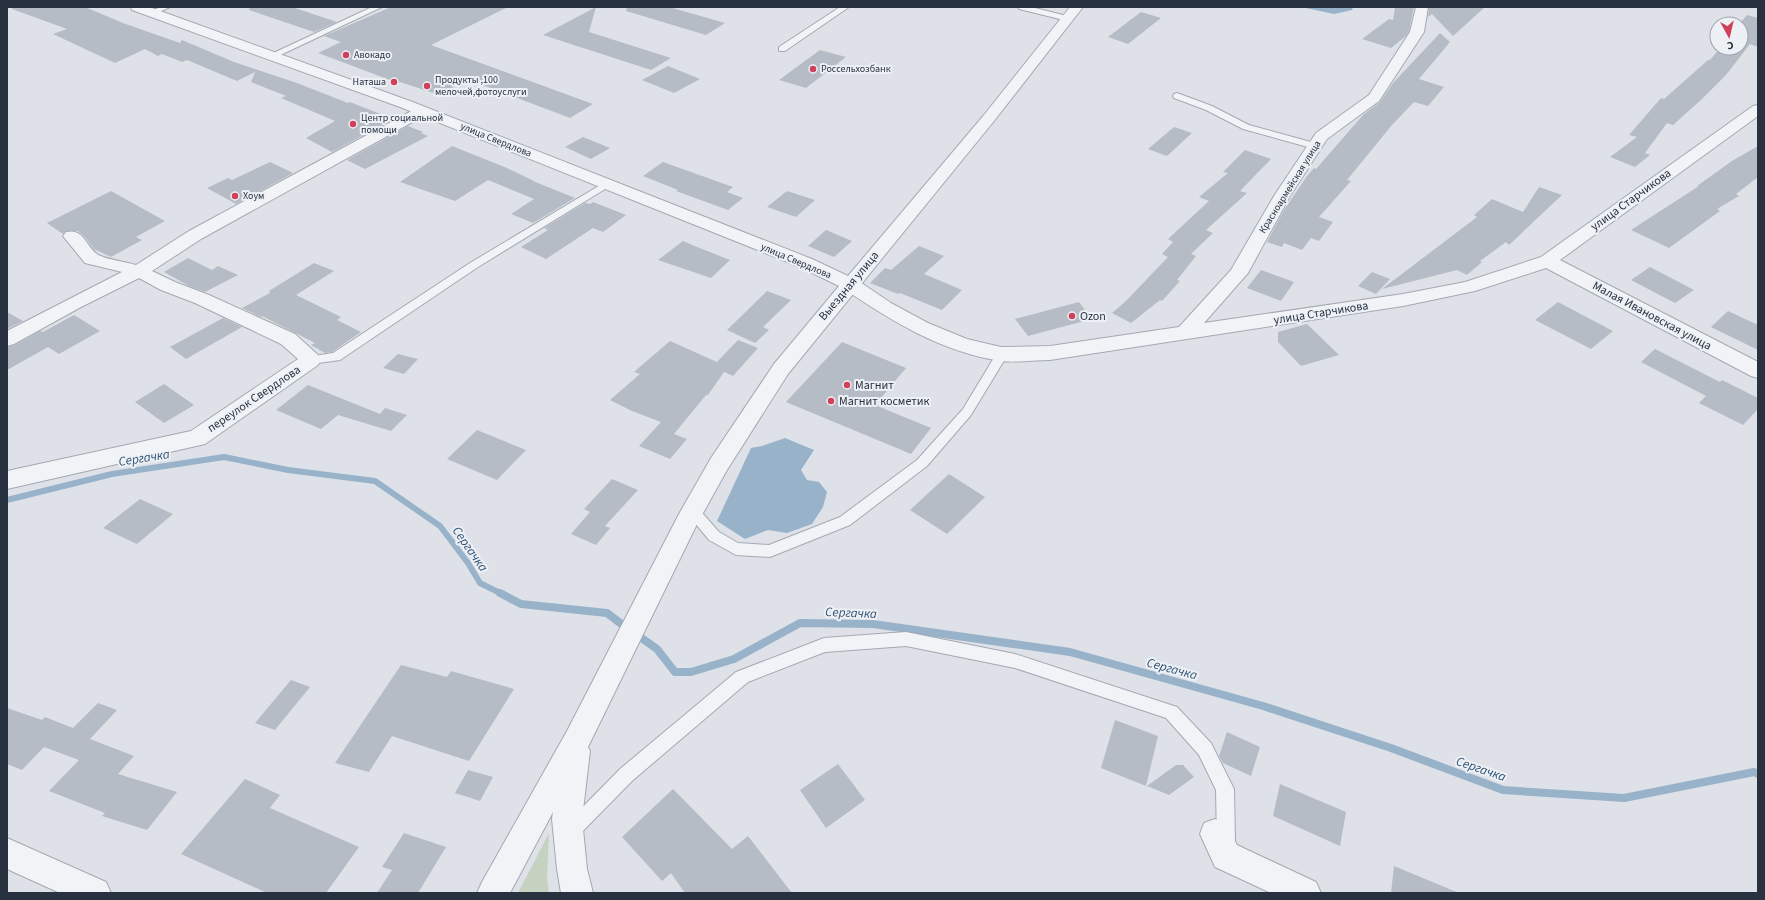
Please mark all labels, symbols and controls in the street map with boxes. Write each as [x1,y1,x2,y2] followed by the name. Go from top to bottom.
[1709,16,1749,56] north arrow
[1726,38,1735,53] text: С
[354,48,391,62] place label: Авокадо
[341,50,351,60] marker: Авокадо
[821,62,891,76] place label: Россельхозбанк
[808,64,818,74] marker: Россельхозбанк
[435,73,527,99] place label: Продукты ,100 мелочей,фотоуслуги
[353,75,386,89] place label: Наташа
[389,77,399,87] marker: Наташа
[422,81,432,91] marker: Продукты ,100 мелочей,фотоуслуги
[361,111,443,137] place label: Центр социальной помощи
[348,119,358,129] marker: Центр социальной помощи
[458,119,534,161] street label: улица Свердлова
[1256,138,1324,236] street label: Красноармейская улица
[1587,165,1675,235] street label: улица Старчикова
[243,189,264,203] place label: Хоум
[230,191,240,201] marker: Хоум
[758,240,834,282] street label: улица Свердлова
[815,248,883,324] street label: Выездная улица
[1589,277,1715,355] street label: Малая Ивановская улица
[1272,297,1370,329] street label: улица Старчикова
[1080,308,1106,325] place label: Ozon
[1067,311,1077,321] marker: Ozon
[204,361,304,437] street label: переулок Свердлова
[855,377,894,394] place label: Магнит
[842,380,852,390] marker: Магнит
[839,393,930,410] place label: Магнит косметик
[826,396,836,406] marker: Магнит косметик
[117,445,171,471] water label: Сергачка
[448,523,492,575] water label: Сергачка
[825,603,877,623] water label: Сергачка
[1145,654,1199,684] water label: Сергачка
[1454,752,1508,786] water label: Сергачка

